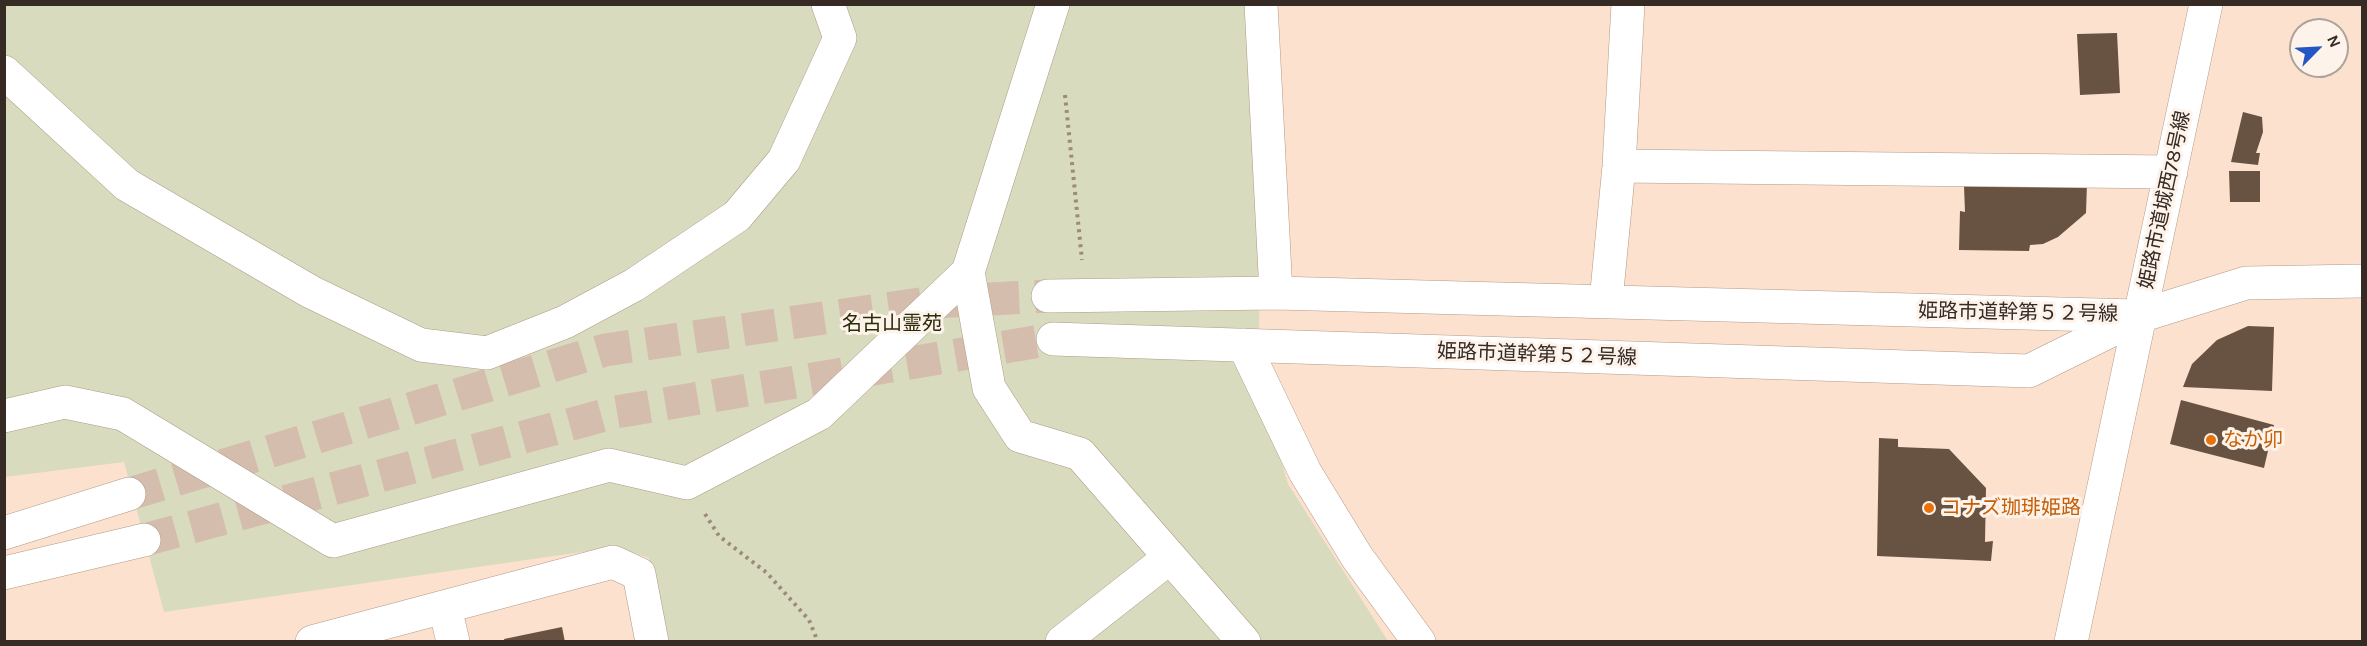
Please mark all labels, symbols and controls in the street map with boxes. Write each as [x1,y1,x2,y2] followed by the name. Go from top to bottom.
[2289,18,2349,78] north arrow
[2323,32,2345,50] text: N
[2134,109,2196,291] street label: 姫路市道城西78号線
[1918,299,2118,327] street label: 姫路市道幹第５２号線
[842,312,942,336] park label: 名古山霊苑
[1437,340,1637,370] street label: 姫路市道幹第５２号線
[2223,428,2283,452] place label: なか卯
[2204,433,2218,447] marker: なか卯
[1941,496,2081,520] place label: コナズ珈琲姫路
[1922,501,1936,515] marker: コナズ珈琲姫路

